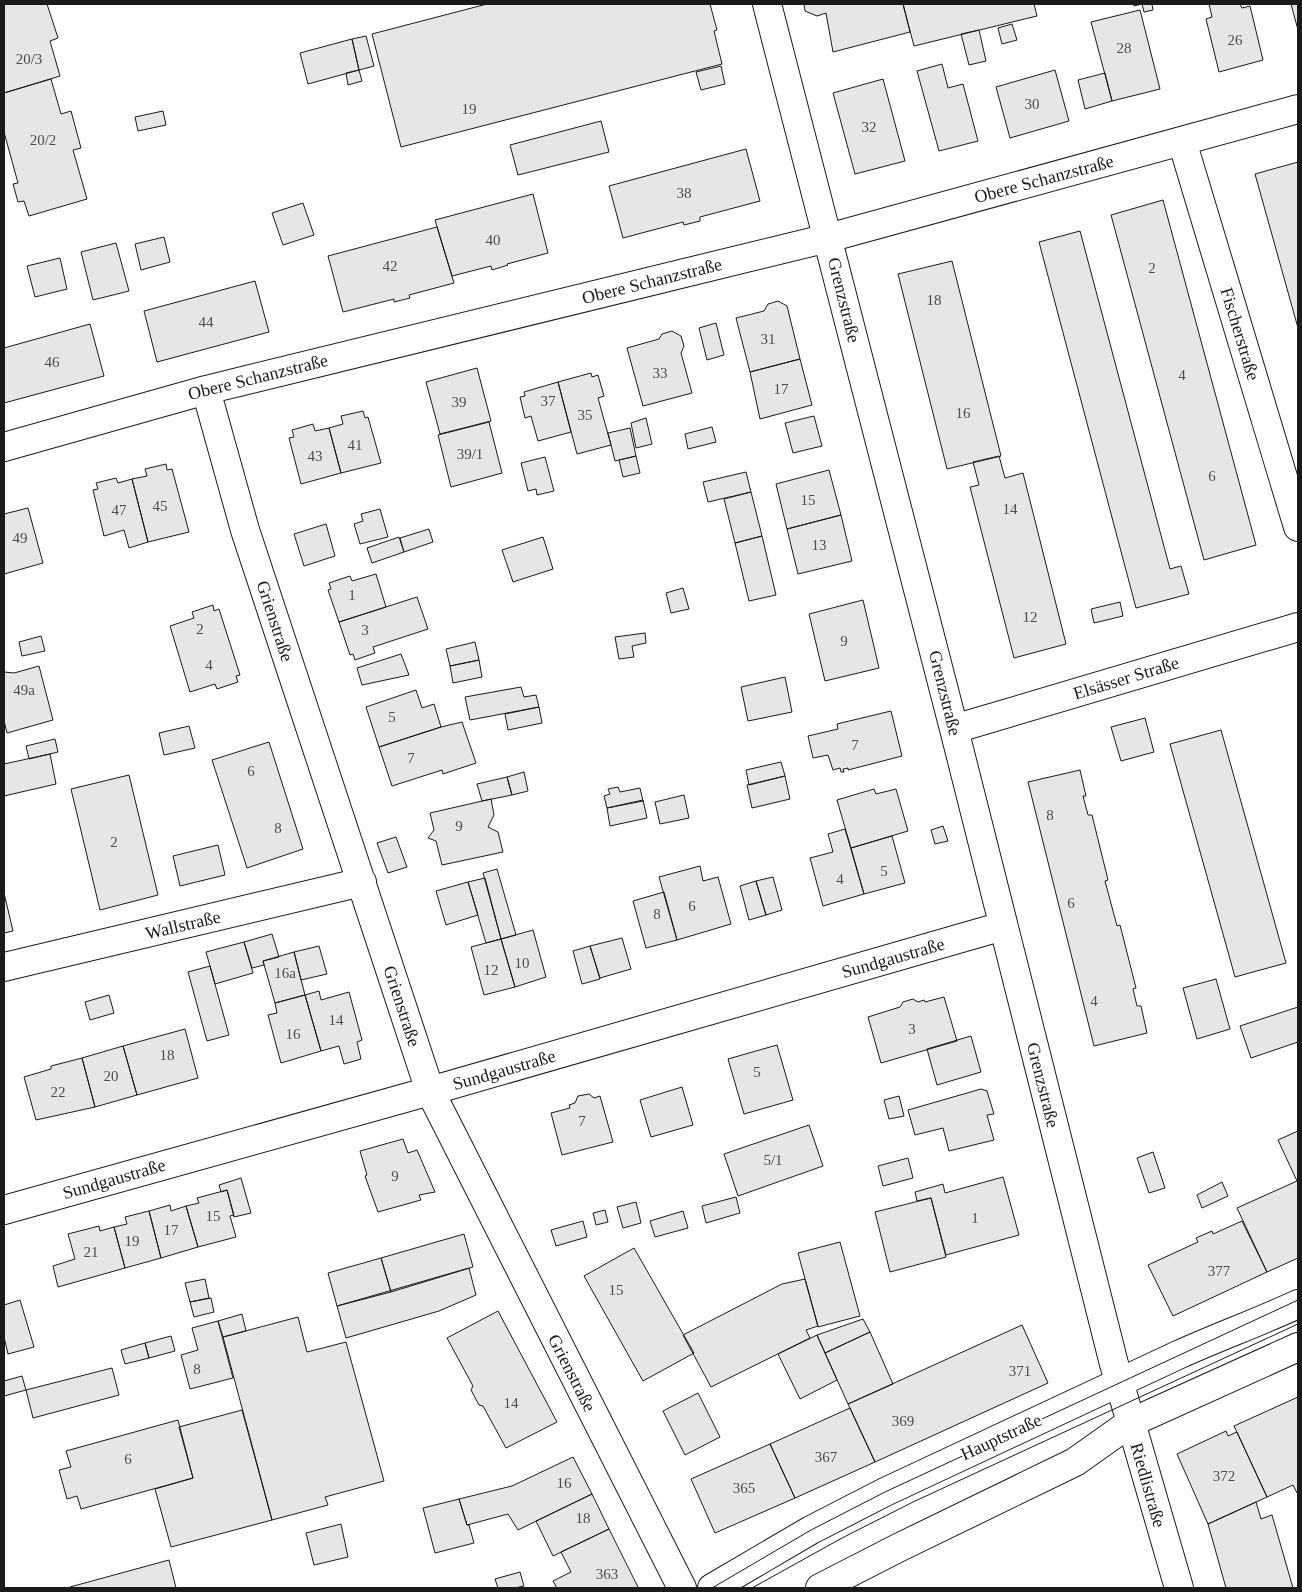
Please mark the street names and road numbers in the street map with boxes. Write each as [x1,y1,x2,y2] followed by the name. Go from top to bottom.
[972,151,1116,207] street label: Obere Schanzstraße
[580,254,724,308] street label: Obere Schanzstraße
[824,255,864,345] street label: Grenzstraße
[1216,285,1264,383] street label: Fischerstraße
[186,350,330,404] street label: Obere Schanzstraße
[253,578,297,664] street label: Grienstraße
[925,648,965,738] street label: Grenzstraße
[1071,652,1181,704] street label: Elsässer Straße
[143,907,223,943] street label: Wallstraße
[839,934,947,982] street label: Sundgaustraße
[380,963,424,1049] street label: Grienstraße
[1023,1040,1063,1130] street label: Grenzstraße
[450,1046,558,1094] street label: Sundgaustraße
[60,1155,168,1203] street label: Sundgaustraße
[544,1331,600,1415] street label: Grienstraße
[957,1410,1045,1464] street label: Hauptstraße
[1126,1440,1170,1530] street label: Riedlistraße

